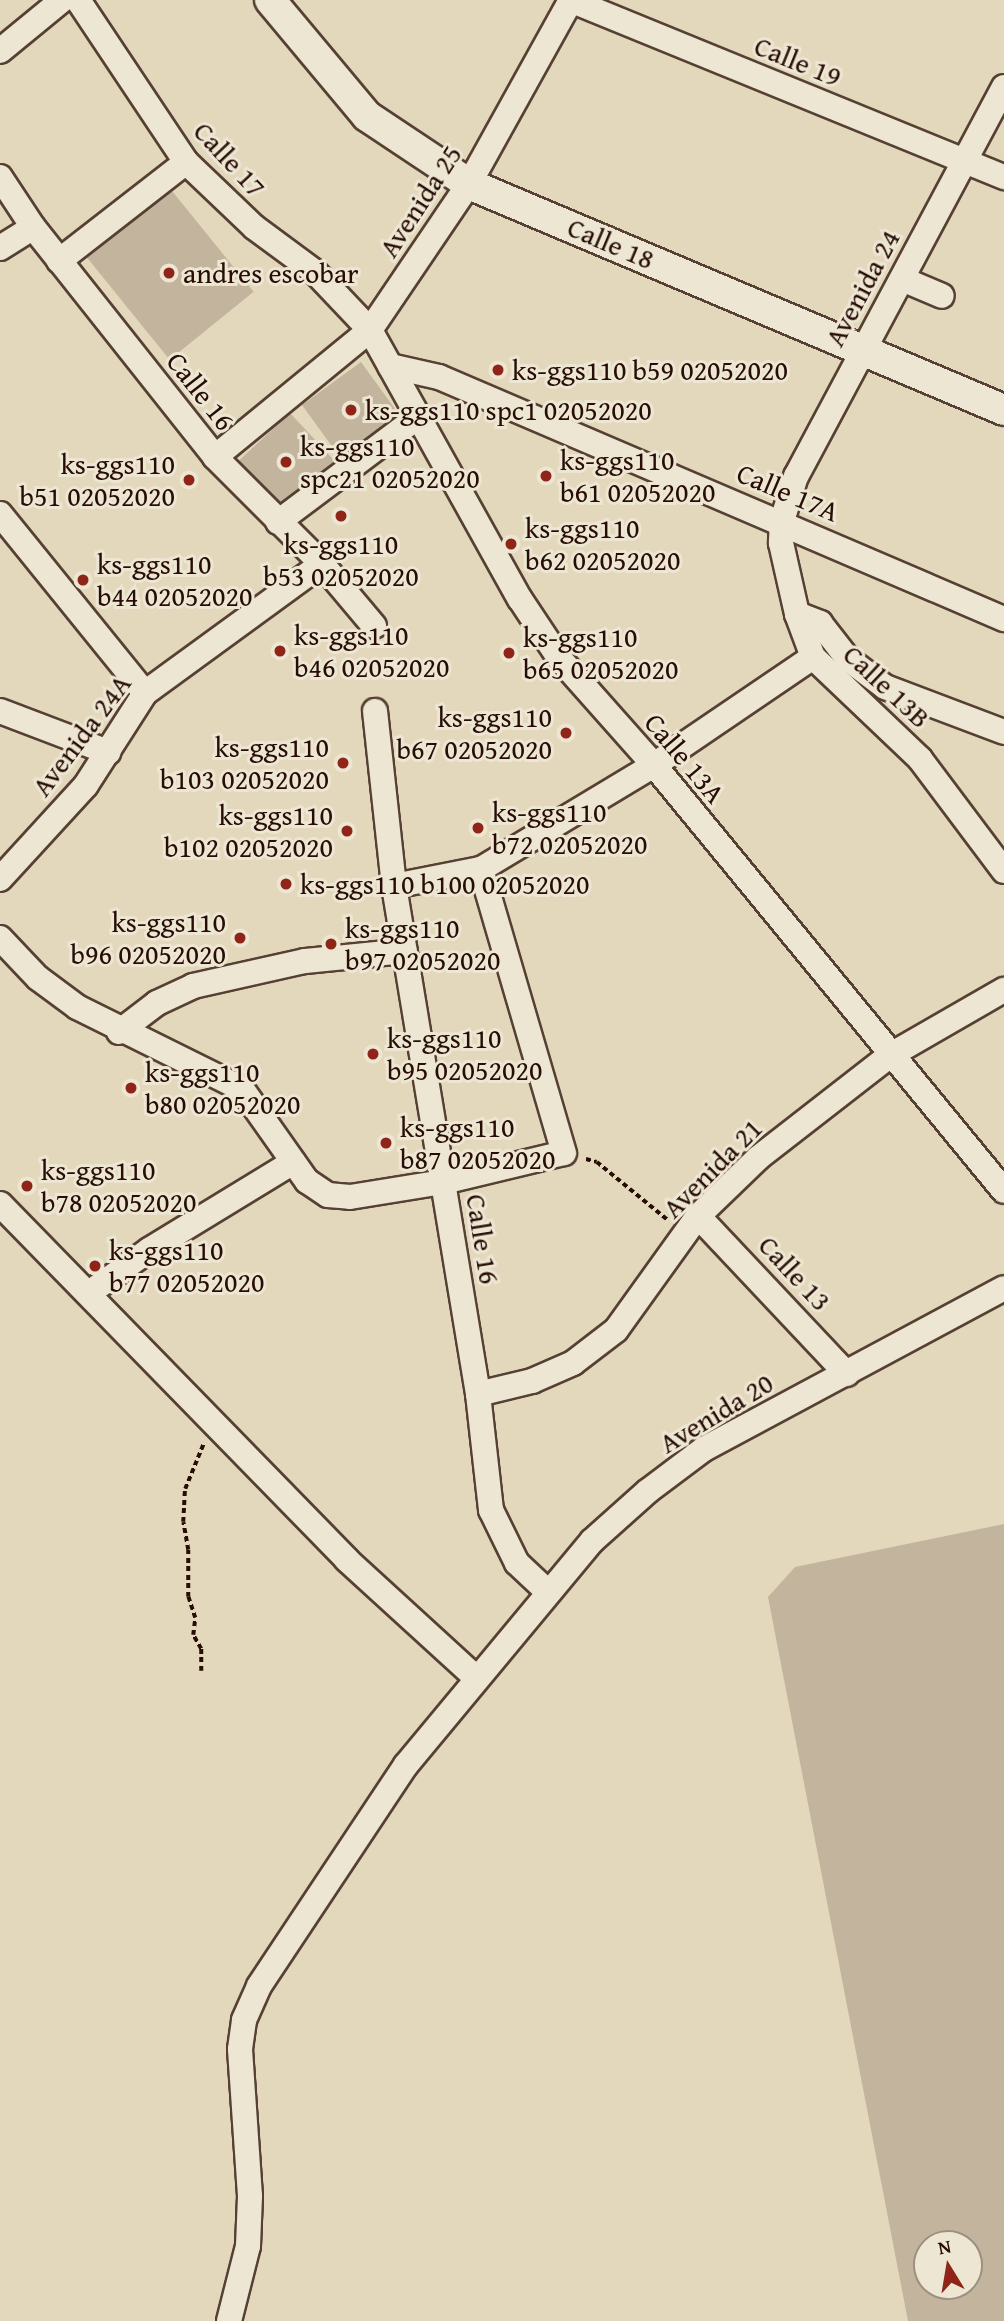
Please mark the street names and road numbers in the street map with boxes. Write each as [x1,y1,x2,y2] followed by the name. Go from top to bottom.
[750,28,846,94] street label: Calle 19
[187,114,273,204] street label: Calle 17
[371,139,469,263] street label: Avenida 25
[563,210,659,276] street label: Calle 18
[817,224,907,352] street label: Avenida 24
[160,345,242,437] street label: Calle 16
[732,456,844,528] street label: Calle 17A
[837,637,937,735] street label: Calle 13B
[24,667,138,803] street label: Avenida 24A
[638,706,732,810] street label: Calle 13A
[655,1111,769,1225] street label: Avenida 21
[459,1192,507,1286] street label: Calle 16
[752,1228,838,1318] street label: Calle 13
[653,1366,779,1460] street label: Avenida 20

